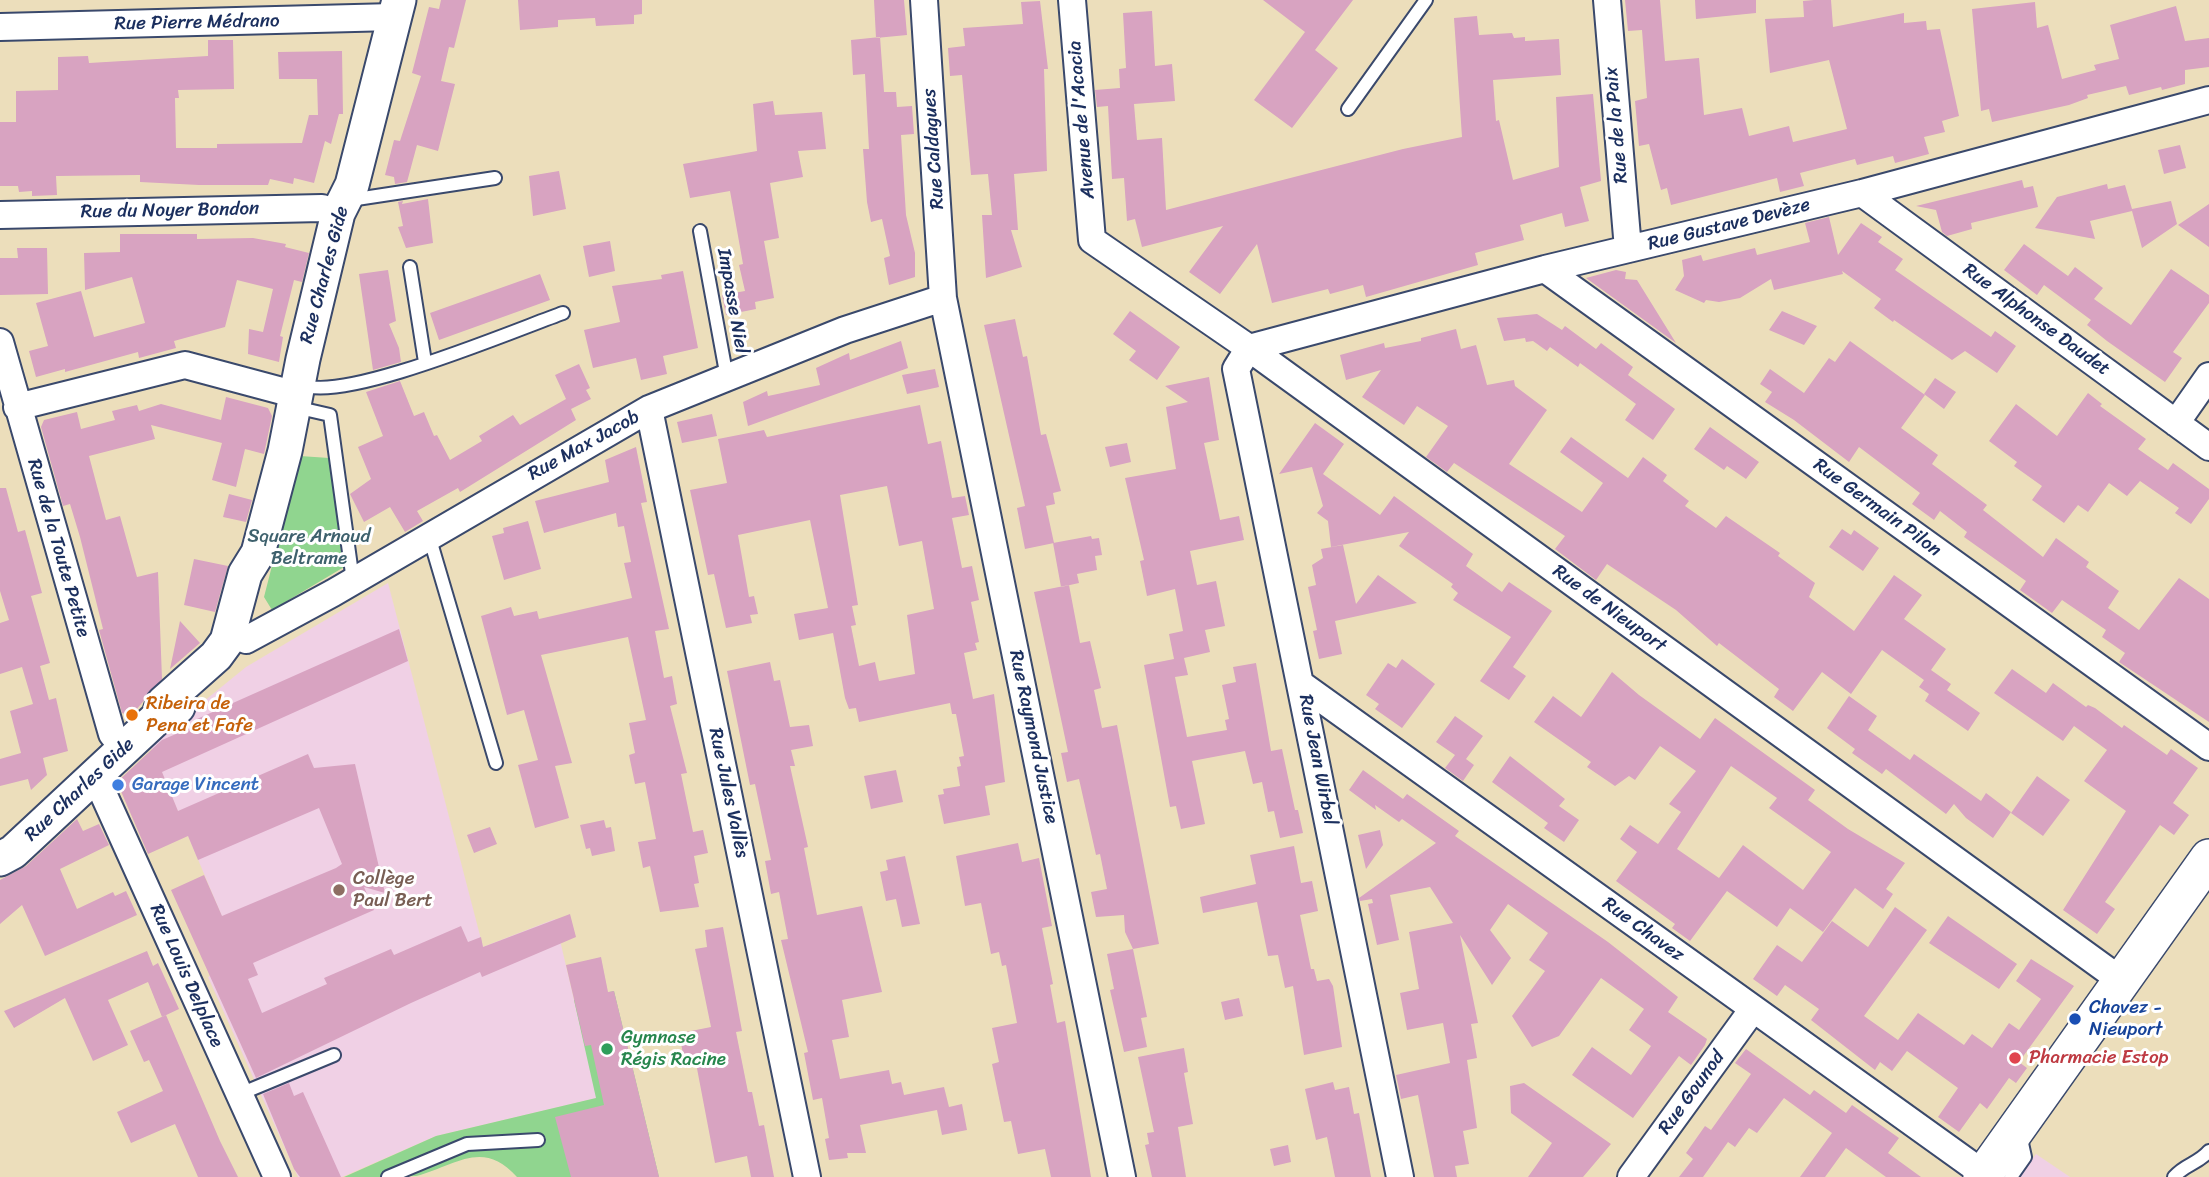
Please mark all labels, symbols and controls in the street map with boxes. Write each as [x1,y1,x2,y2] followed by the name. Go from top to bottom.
[114,10,280,36] street label: Rue Pierre Médrano
[1064,40,1100,200] street label: Avenue de l'Acacia
[1601,66,1633,184] street label: Rue de la Paix
[918,88,950,210] street label: Rue Caldagues
[1645,194,1813,256] street label: Rue Gustave Devèze
[81,198,259,224] street label: Rue du Noyer Bondon
[296,204,354,346] street label: Rue Charles Gide
[712,247,752,355] street label: Impasse Niel
[1958,259,2114,381] street label: Rue Alphonse Daudet
[524,406,644,486] street label: Rue Max Jacob
[1809,454,1945,562] street label: Rue Germain Pilon
[22,456,94,640] street label: Rue de la Toute Petite
[247,526,371,570] park label: Square Arnaud Beltrame
[1548,560,1670,658] street label: Rue de Nieuport
[1003,648,1063,826] street label: Rue Raymond Justice
[146,693,253,737] place label: Ribeira de Pena et Fafe
[1293,693,1341,827] street label: Rue Jean Wirbel
[124,707,140,723] marker: Ribeira de Pena et Fafe
[703,726,753,860] street label: Rue Jules Vallès
[21,733,139,847] street label: Rue Charles Gide
[132,774,259,796] place label: Garage Vincent
[110,777,126,793] marker: Garage Vincent
[353,868,432,912] place label: Collège Paul Bert
[331,882,347,898] marker: Collège Paul Bert
[1598,893,1688,967] street label: Rue Chavez
[144,901,228,1051] street label: Rue Louis Delplace
[2089,997,2162,1041] place label: Chavez - Nieuport
[2067,1011,2083,1027] marker: Chavez - Nieuport
[621,1027,726,1071] place label: Gymnase Régis Racine
[599,1041,615,1057] marker: Gymnase Régis Racine
[1654,1047,1730,1139] street label: Rue Gounod
[2029,1047,2169,1069] place label: Pharmacie Estop
[2007,1050,2023,1066] marker: Pharmacie Estop

